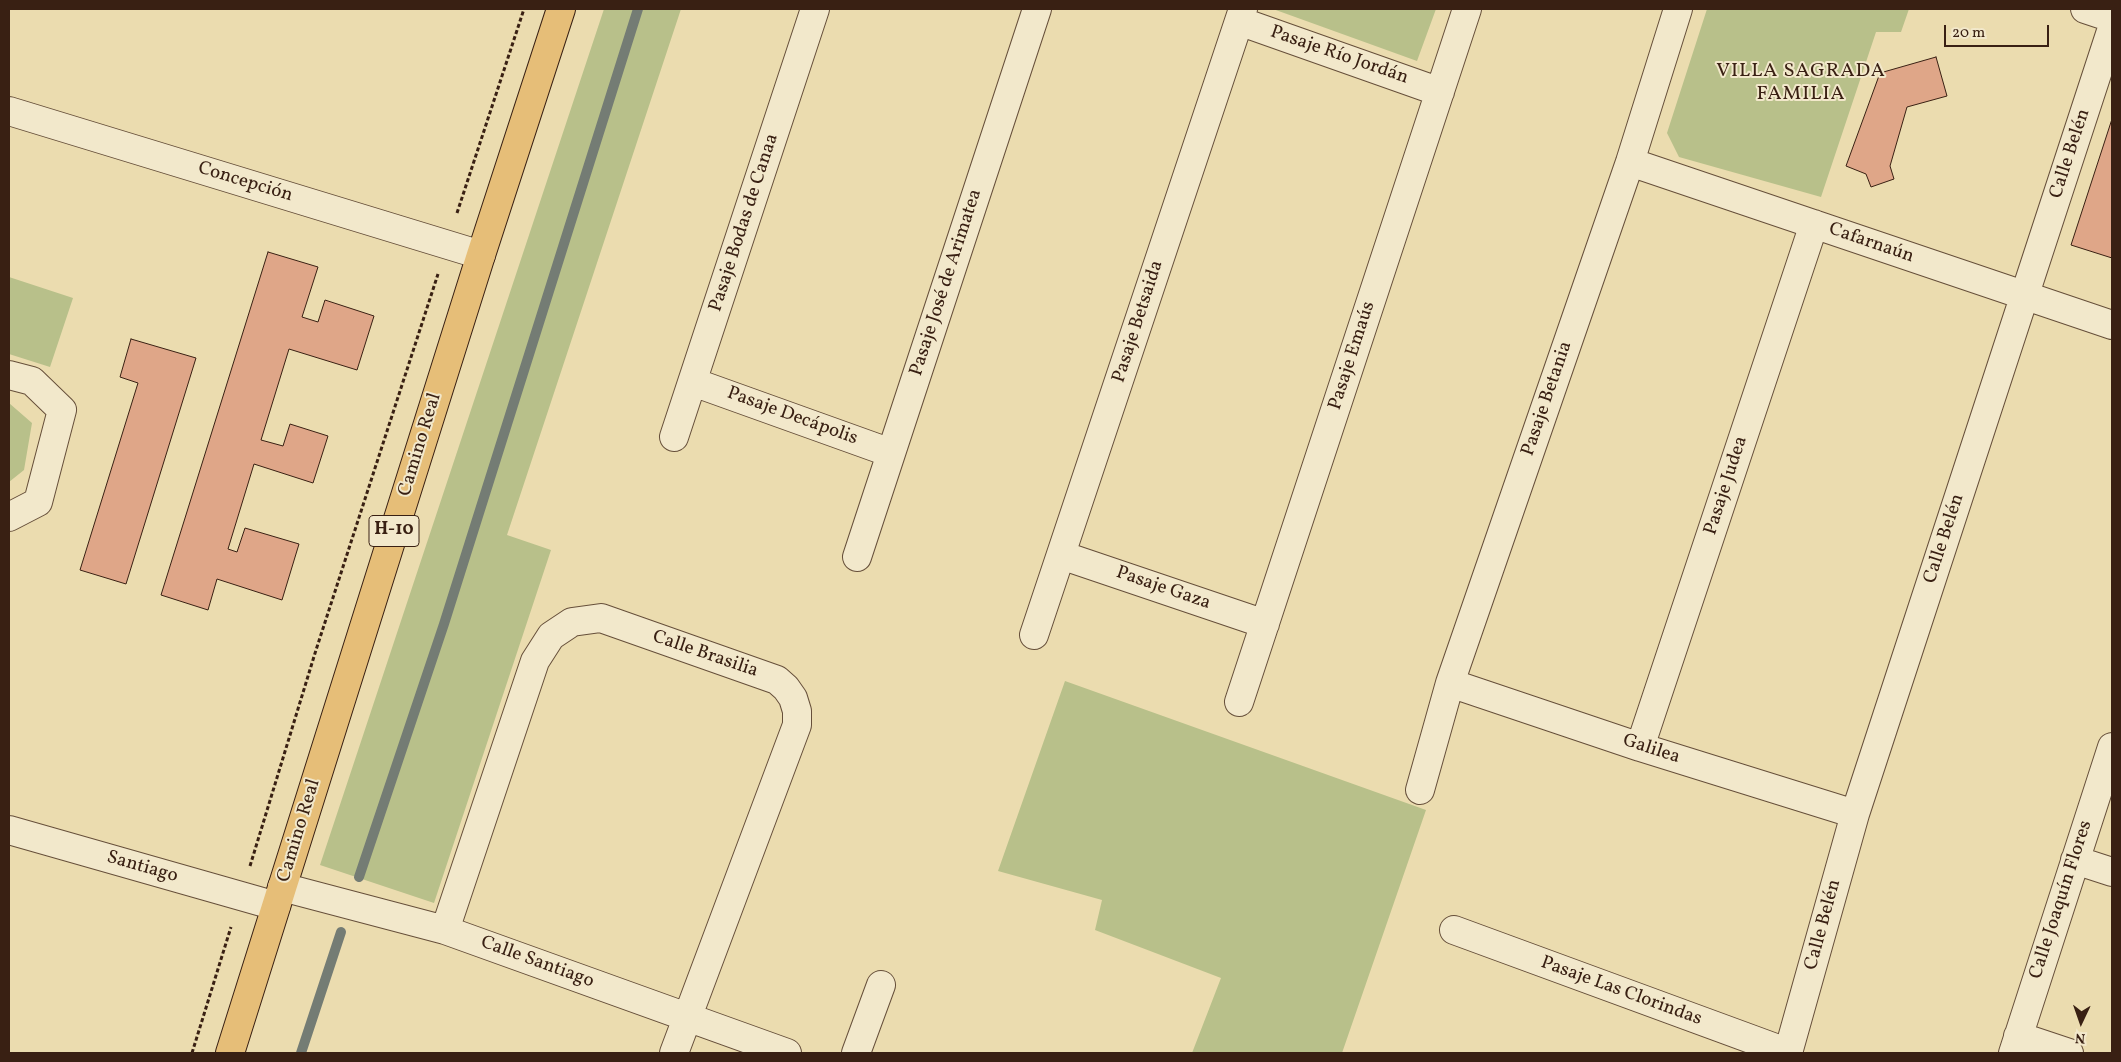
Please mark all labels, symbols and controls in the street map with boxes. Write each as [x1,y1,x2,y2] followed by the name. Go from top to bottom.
[1946,15,2051,47] scale bar
[1267,22,1411,90] street label: Pasaje Río Jordán
[1952,23,1985,44] text: 20 m
[1715,60,1887,107] district label: VILLA SAGRADA FAMILIA
[2046,106,2096,202] street label: Calle Belén
[705,131,785,315] street label: Pasaje Bodas de Canaa
[195,158,295,208] street label: Concepción
[906,187,988,379] street label: Pasaje José de Arimatea
[1825,219,1917,269] street label: Cafarnaún
[1108,258,1170,386] street label: Pasaje Betsaida
[1325,299,1381,413] street label: Pasaje Emaús
[1518,339,1578,459] street label: Pasaje Betania
[724,383,860,451] street label: Pasaje Decápolis
[395,391,447,499] street label: Camino Real
[1700,434,1754,538] street label: Pasaje Judea
[1920,491,1970,587] street label: Calle Belén
[369,516,419,546] road number: H-10
[1113,562,1213,616] street label: Pasaje Gaza
[649,626,761,684] street label: Calle Brasilia
[1619,730,1683,770] street label: Galilea
[274,777,326,885] street label: Camino Real
[2026,818,2098,982] street label: Calle Joaquín Flores
[104,847,180,889] street label: Santiago
[1801,877,1847,973] street label: Calle Belén
[477,932,597,994] street label: Calle Santiago
[1537,952,1705,1032] street label: Pasaje Las Clorindas
[2056,997,2106,1047] north arrow
[2075,1028,2086,1047] text: N

